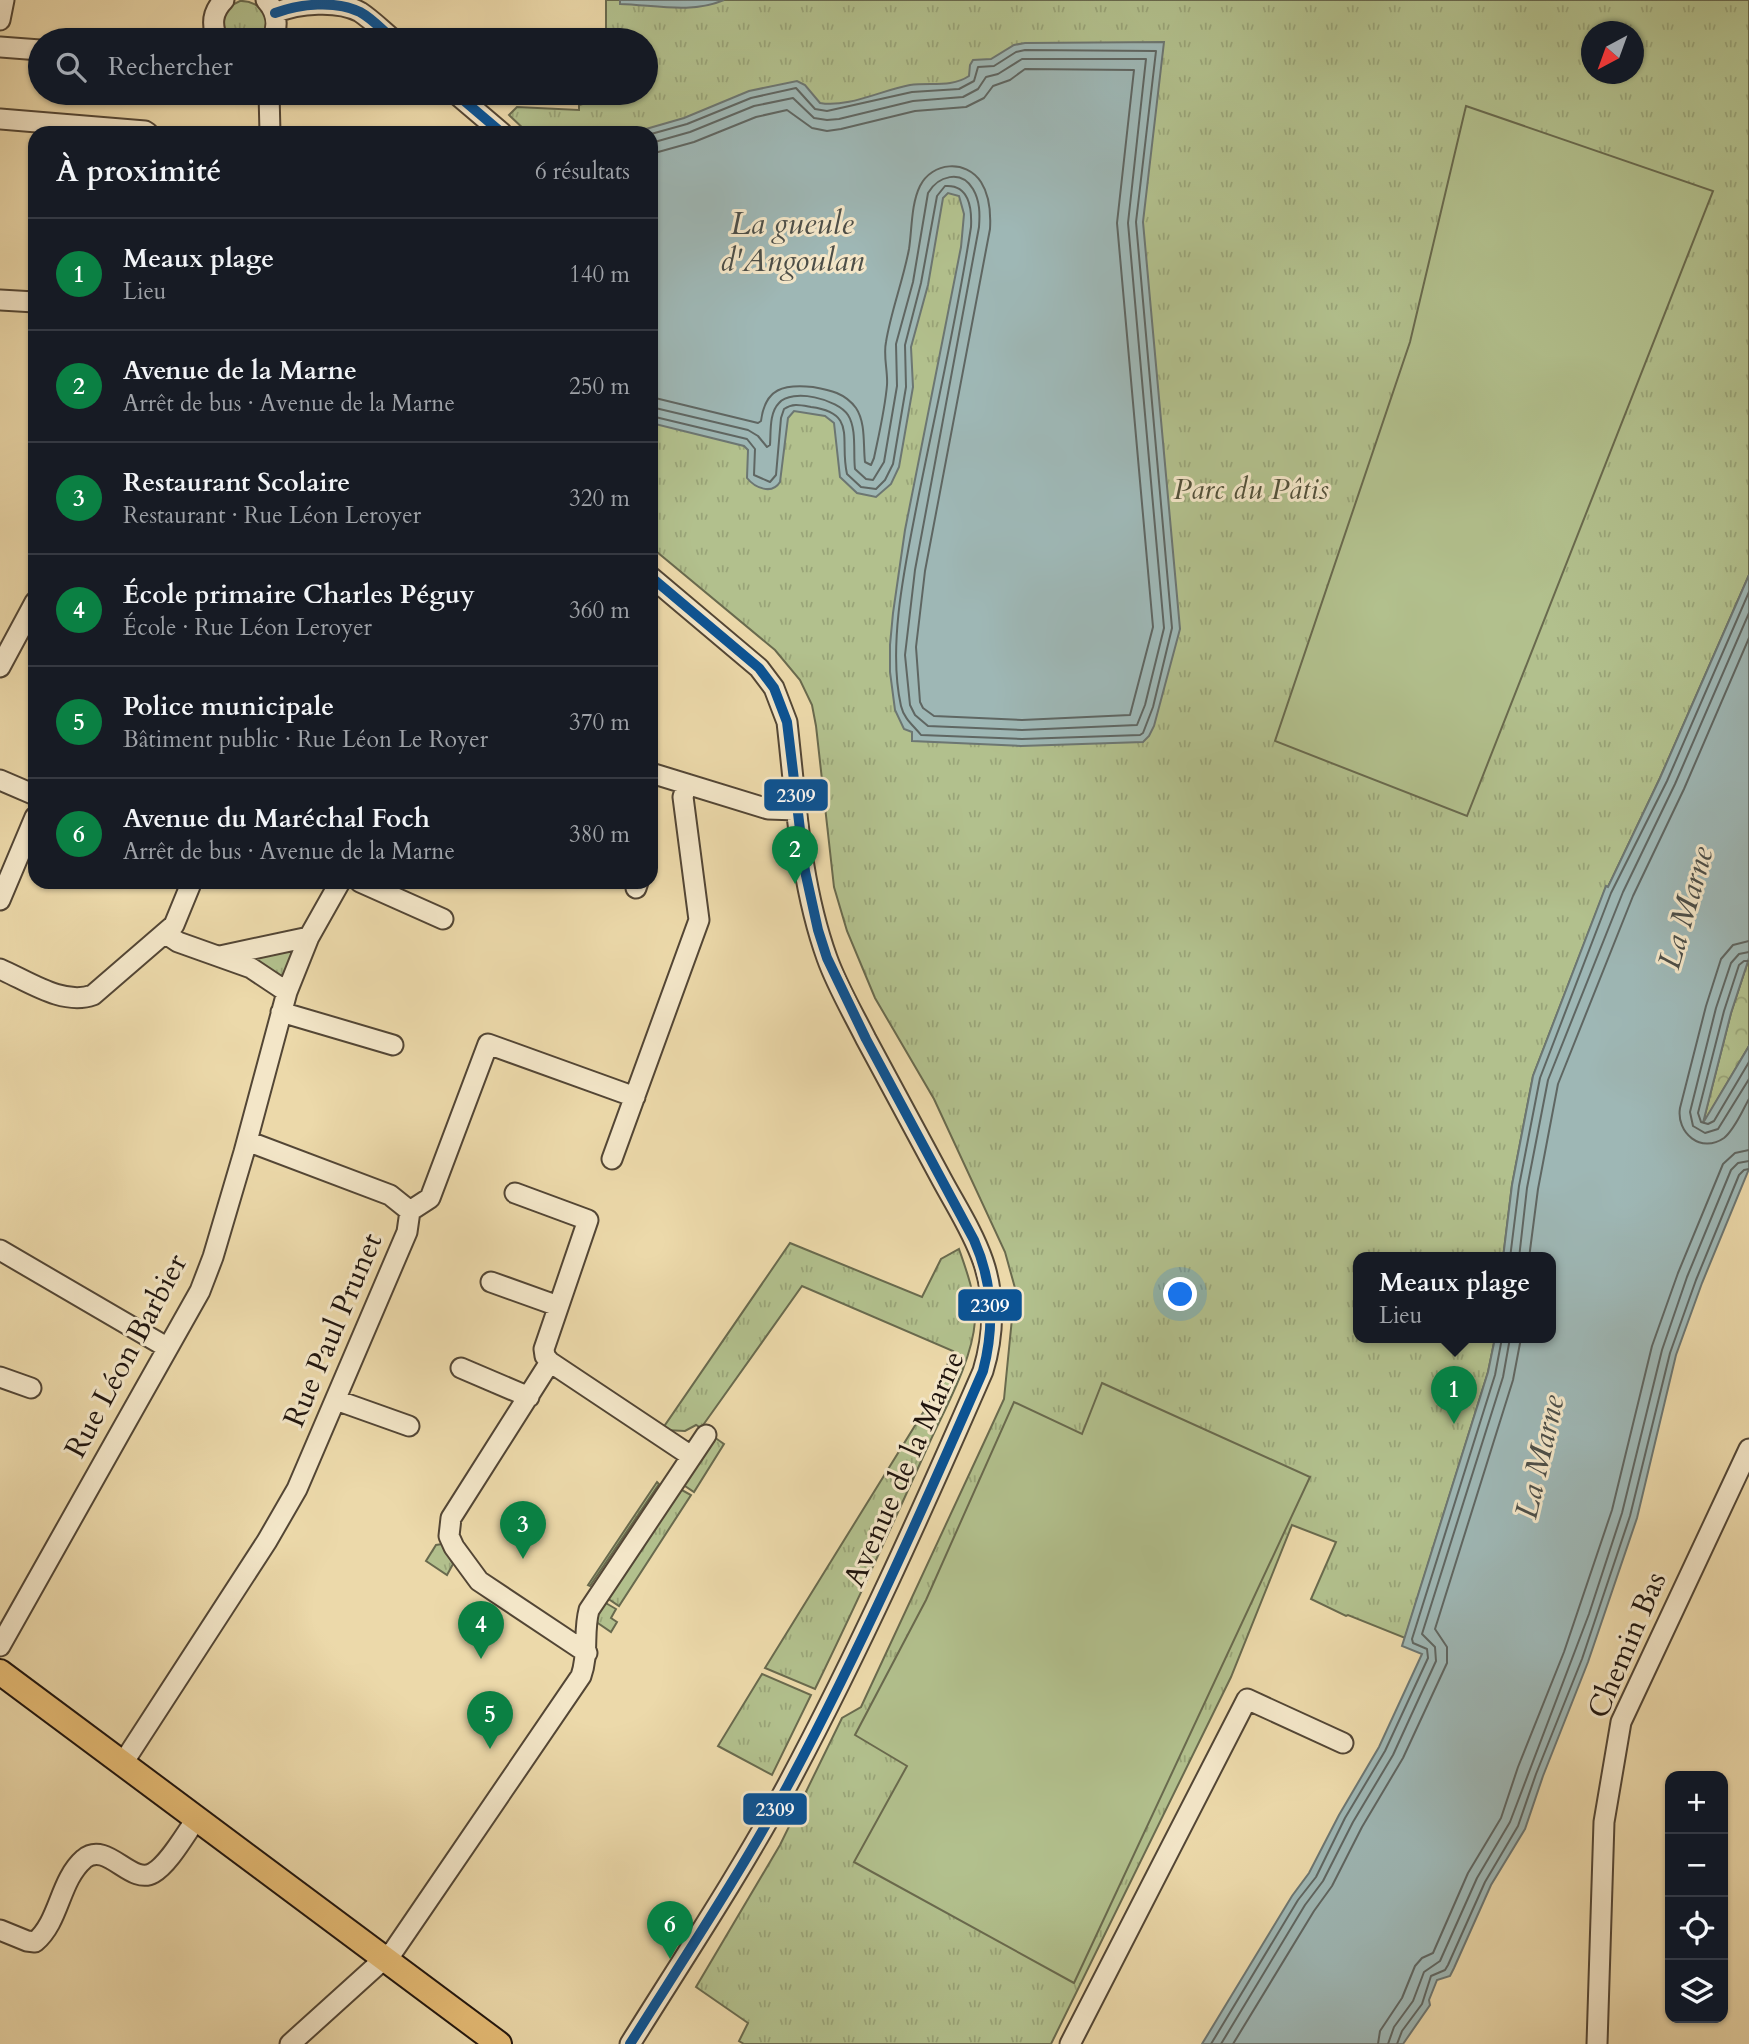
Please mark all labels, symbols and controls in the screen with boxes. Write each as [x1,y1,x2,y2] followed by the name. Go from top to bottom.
[1581,21,1644,84] north arrow
[28,28,658,105] search box
[52,48,90,86] icon: search
[108,49,233,84] text: Rechercher
[56,151,221,192] text: À proximité
[535,156,630,187] text: 6 résultats
[720,202,865,283] water label: La gueule d'Angoulan
[123,241,274,276] text: Meaux plage
[73,259,85,290] text: 1
[569,259,630,290] text: 140 m
[123,276,166,307] text: Lieu
[123,353,357,388] text: Avenue de la Marne
[73,371,85,402] text: 2
[569,371,630,402] text: 250 m
[123,388,455,419] text: Arrêt de bus · Avenue de la Marne
[123,465,350,500] text: Restaurant Scolaire
[1173,469,1329,510] park label: Parc du Pâtis
[73,483,85,514] text: 3
[569,483,630,514] text: 320 m
[123,500,421,531] text: Restaurant · Rue Léon Leroyer
[123,577,475,612] text: École primaire Charles Péguy
[73,595,85,626] text: 4
[569,595,630,626] text: 360 m
[123,612,372,643] text: École · Rue Léon Leroyer
[123,689,334,724] text: Police municipale
[73,707,85,738] text: 5
[569,707,630,738] text: 370 m
[123,724,488,755] text: Bâtiment public · Rue Léon Le Royer
[763,778,829,812] line badge: 2309
[777,783,816,809] text: 2309
[123,801,430,836] text: Avenue du Maréchal Foch
[73,819,85,850] text: 6
[569,819,630,850] text: 380 m
[772,826,818,884] pin: 2
[123,836,455,867] text: Arrêt de bus · Avenue de la Marne
[1648,841,1725,974] water label: La Marne
[274,1226,393,1433] street label: Rue Paul Prunet
[55,1247,197,1465] street label: Rue Léon Barbier
[1353,1252,1556,1343] popup
[1379,1265,1530,1300] text: Meaux plage
[1163,1277,1197,1311] your location
[957,1288,1023,1322] line badge: 2309
[971,1293,1010,1319] text: 2309
[1379,1300,1422,1331] text: Lieu
[834,1344,974,1594] street label: Avenue de la Marne
[1431,1366,1477,1424] pin: 1
[1504,1390,1576,1523] water label: La Marne
[500,1501,546,1559] pin: 3
[1578,1565,1676,1725] street label: Chemin Bas
[458,1601,504,1659] pin: 4
[467,1691,513,1749] pin: 5
[1665,1771,1728,2023] map controls
[1665,1771,1728,1834] button: +
[742,1792,808,1826] line badge: 2309
[756,1797,795,1823] text: 2309
[1665,1834,1728,1897] button: −
[1665,1897,1728,1960] button: locate
[647,1901,693,1959] pin: 6
[1665,1960,1728,2023] button: layers

